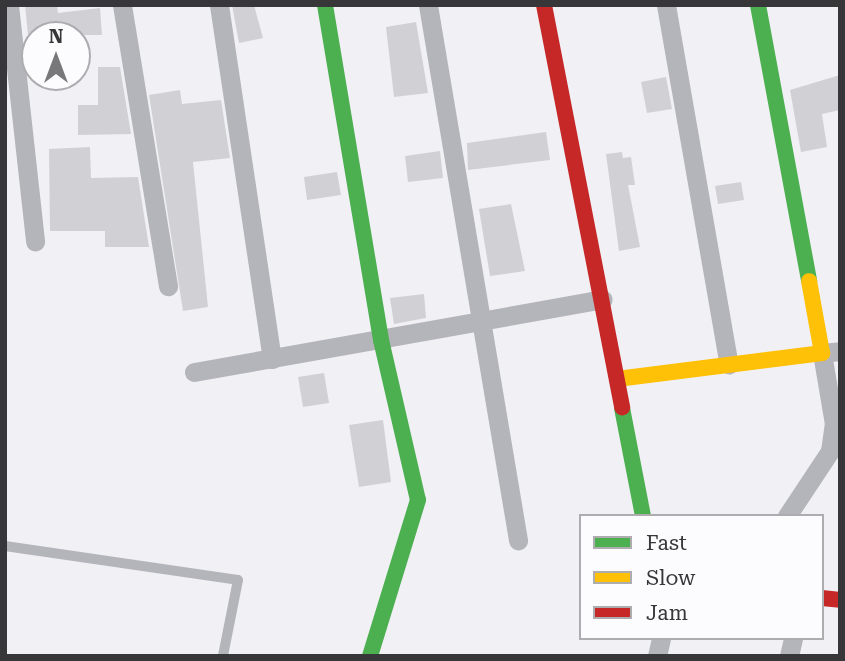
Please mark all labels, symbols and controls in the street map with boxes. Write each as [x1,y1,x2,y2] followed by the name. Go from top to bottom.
[21,21,91,91] north arrow
[49,25,63,48] text: N
[579,514,824,640] legend
[646,531,687,555] text: Fast
[646,566,695,590] text: Slow
[646,601,688,625] text: Jam

